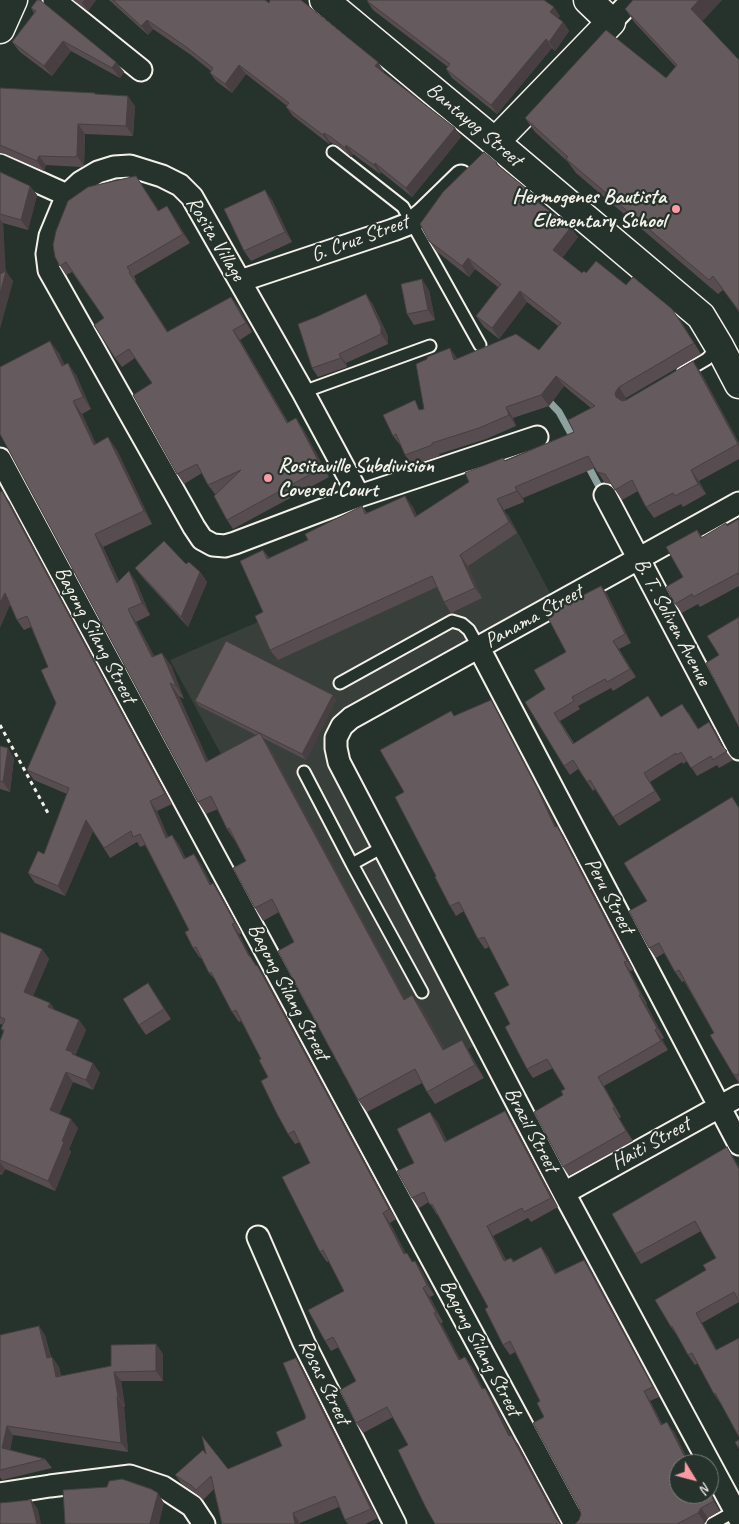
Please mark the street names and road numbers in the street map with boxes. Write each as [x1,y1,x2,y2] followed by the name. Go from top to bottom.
[421,77,527,173] street label: Bantayog Street
[180,192,250,286] street label: Rosita Village
[308,210,412,268] street label: G. Cruz Street
[628,554,716,690] street label: B. T. Soliven Avenue
[48,562,142,708] street label: Bagong Silang Street
[481,580,587,654] street label: Panama Street
[579,854,639,938] street label: Peru Street
[241,919,335,1065] street label: Bagong Silang Street
[498,1083,564,1177] street label: Brazil Street
[607,1112,695,1176] street label: Haiti Street
[433,1275,527,1421] street label: Bagong Silang Street
[293,1335,355,1429] street label: Rosas Street

